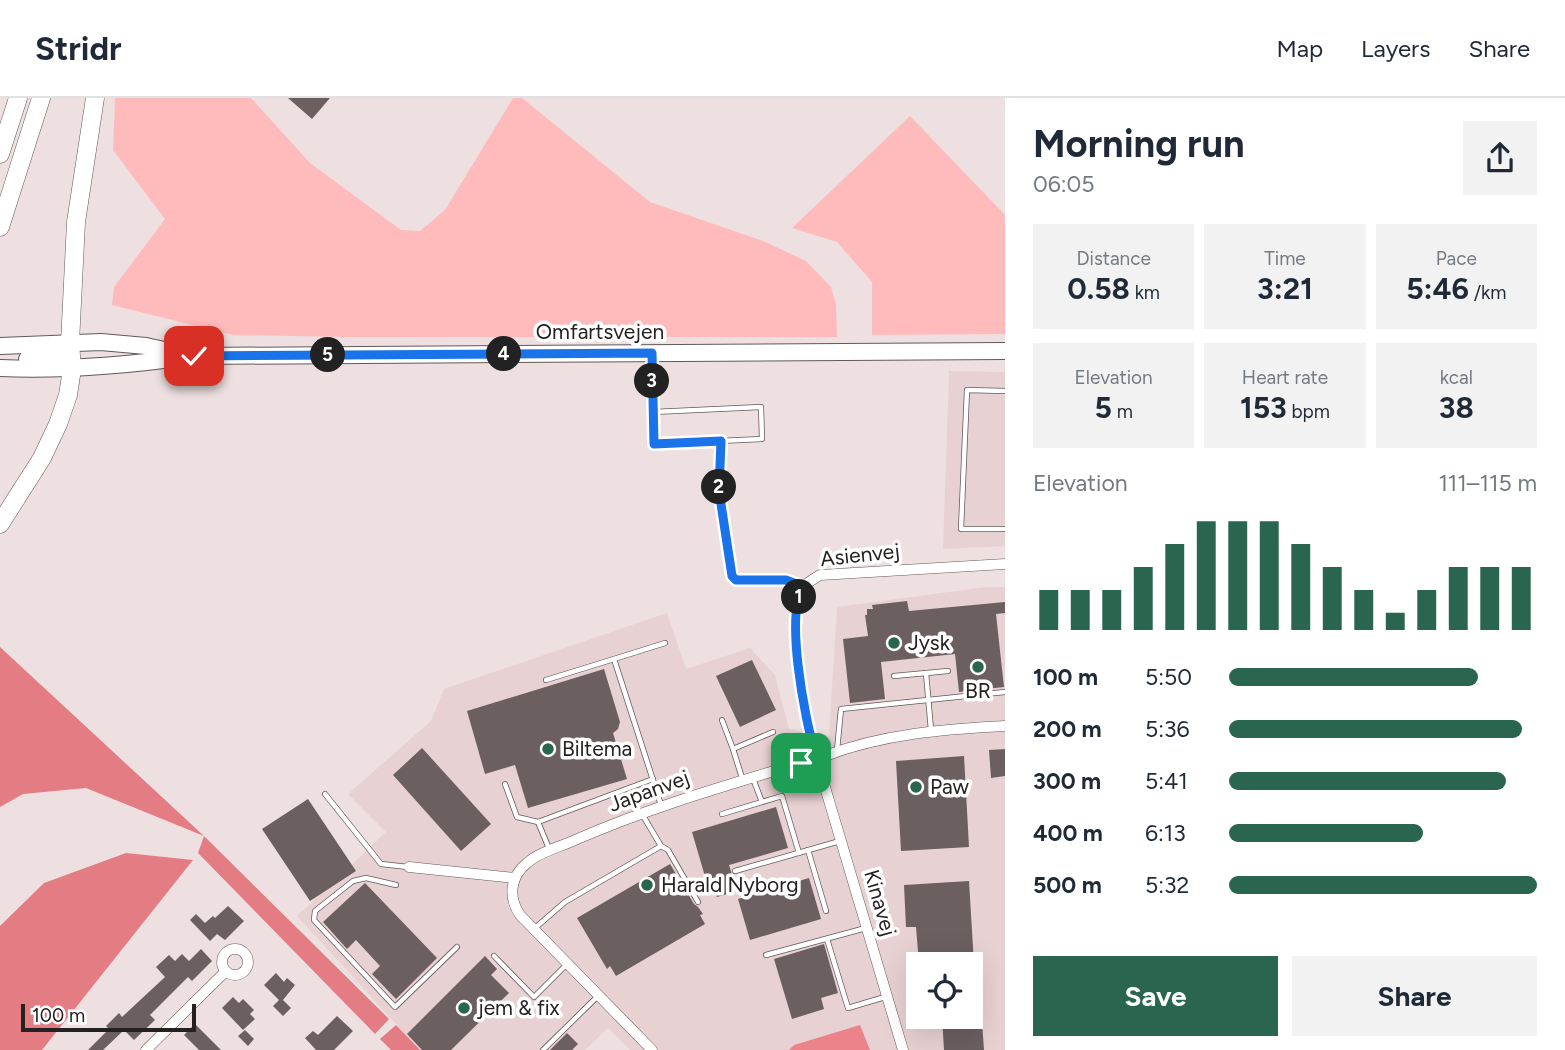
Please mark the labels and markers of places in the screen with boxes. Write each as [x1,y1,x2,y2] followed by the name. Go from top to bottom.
[164,326,224,386] pin
[486,336,522,372] pin: 4
[310,338,346,372] pin: 5
[634,364,670,398] pin: 3
[702,470,736,504] pin: 2
[782,580,816,614] pin: 1
[908,630,951,655] place label: Jysk
[886,635,902,651] marker: Jysk
[970,659,986,675] marker: BR
[965,678,991,703] place label: BR
[771,733,831,793] pin
[562,736,632,761] place label: Biltema
[540,741,556,757] marker: Biltema
[930,774,970,799] place label: Paw
[908,779,924,795] marker: Paw
[661,872,799,897] place label: Harald Nyborg
[639,877,655,893] marker: Harald Nyborg
[476,995,560,1020] place label: jem & fix
[456,1000,472,1016] marker: jem & fix

